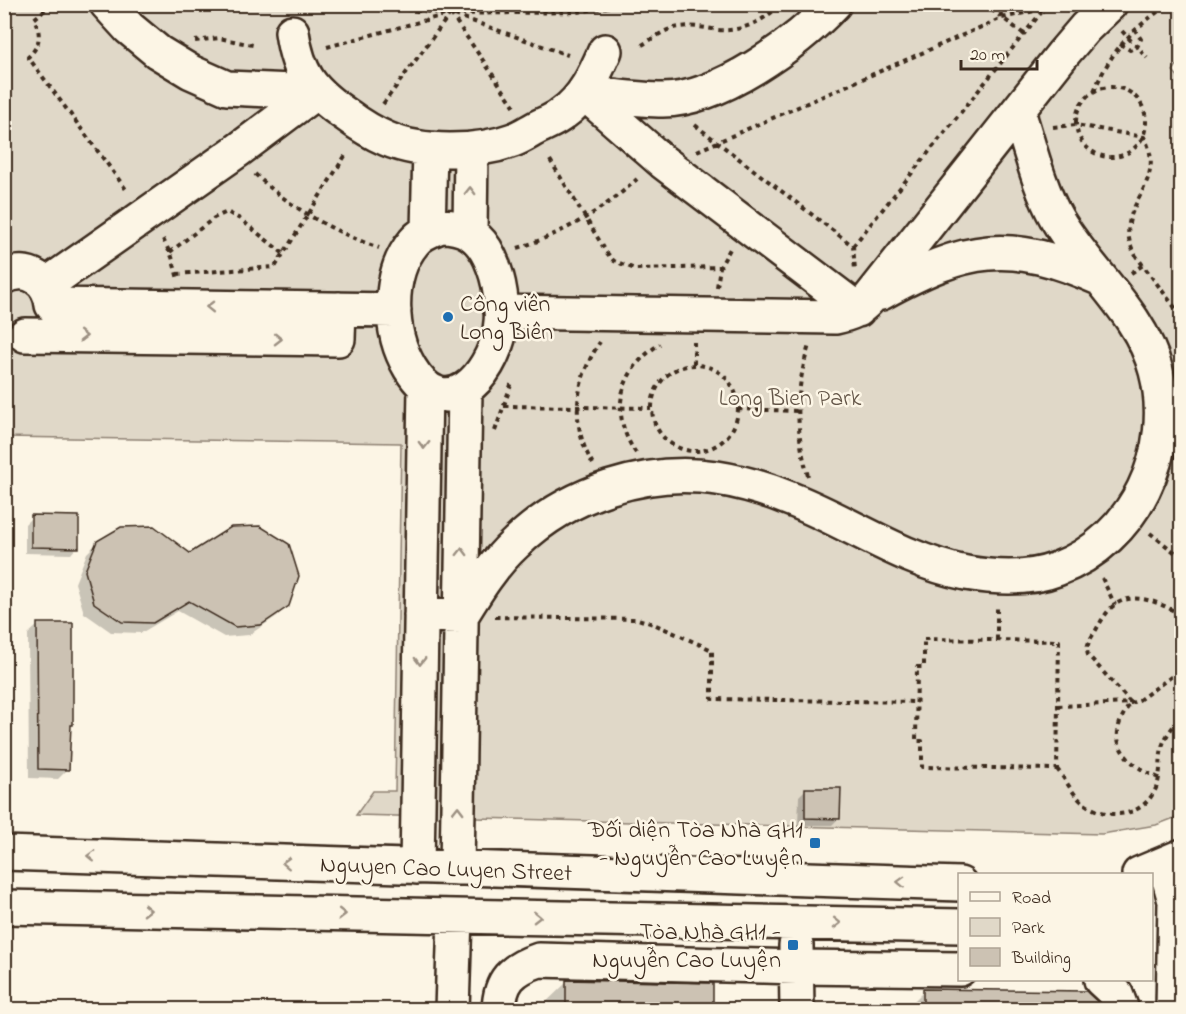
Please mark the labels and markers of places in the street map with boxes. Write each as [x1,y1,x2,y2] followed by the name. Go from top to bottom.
[460,288,553,351] place label: Công viên Long Biên
[441,310,455,324] marker: Công viên Long Biên
[587,814,803,878] place label: Đối diện Tòa Nhà GH1 - Nguyễn Cao Luyện
[808,836,822,850] marker: Đối diện Tòa Nhà GH1 - Nguyễn Cao Luyện
[592,916,781,980] place label: Tòa Nhà GH1 - Nguyễn Cao Luyện
[786,938,800,952] marker: Tòa Nhà GH1 - Nguyễn Cao Luyện

